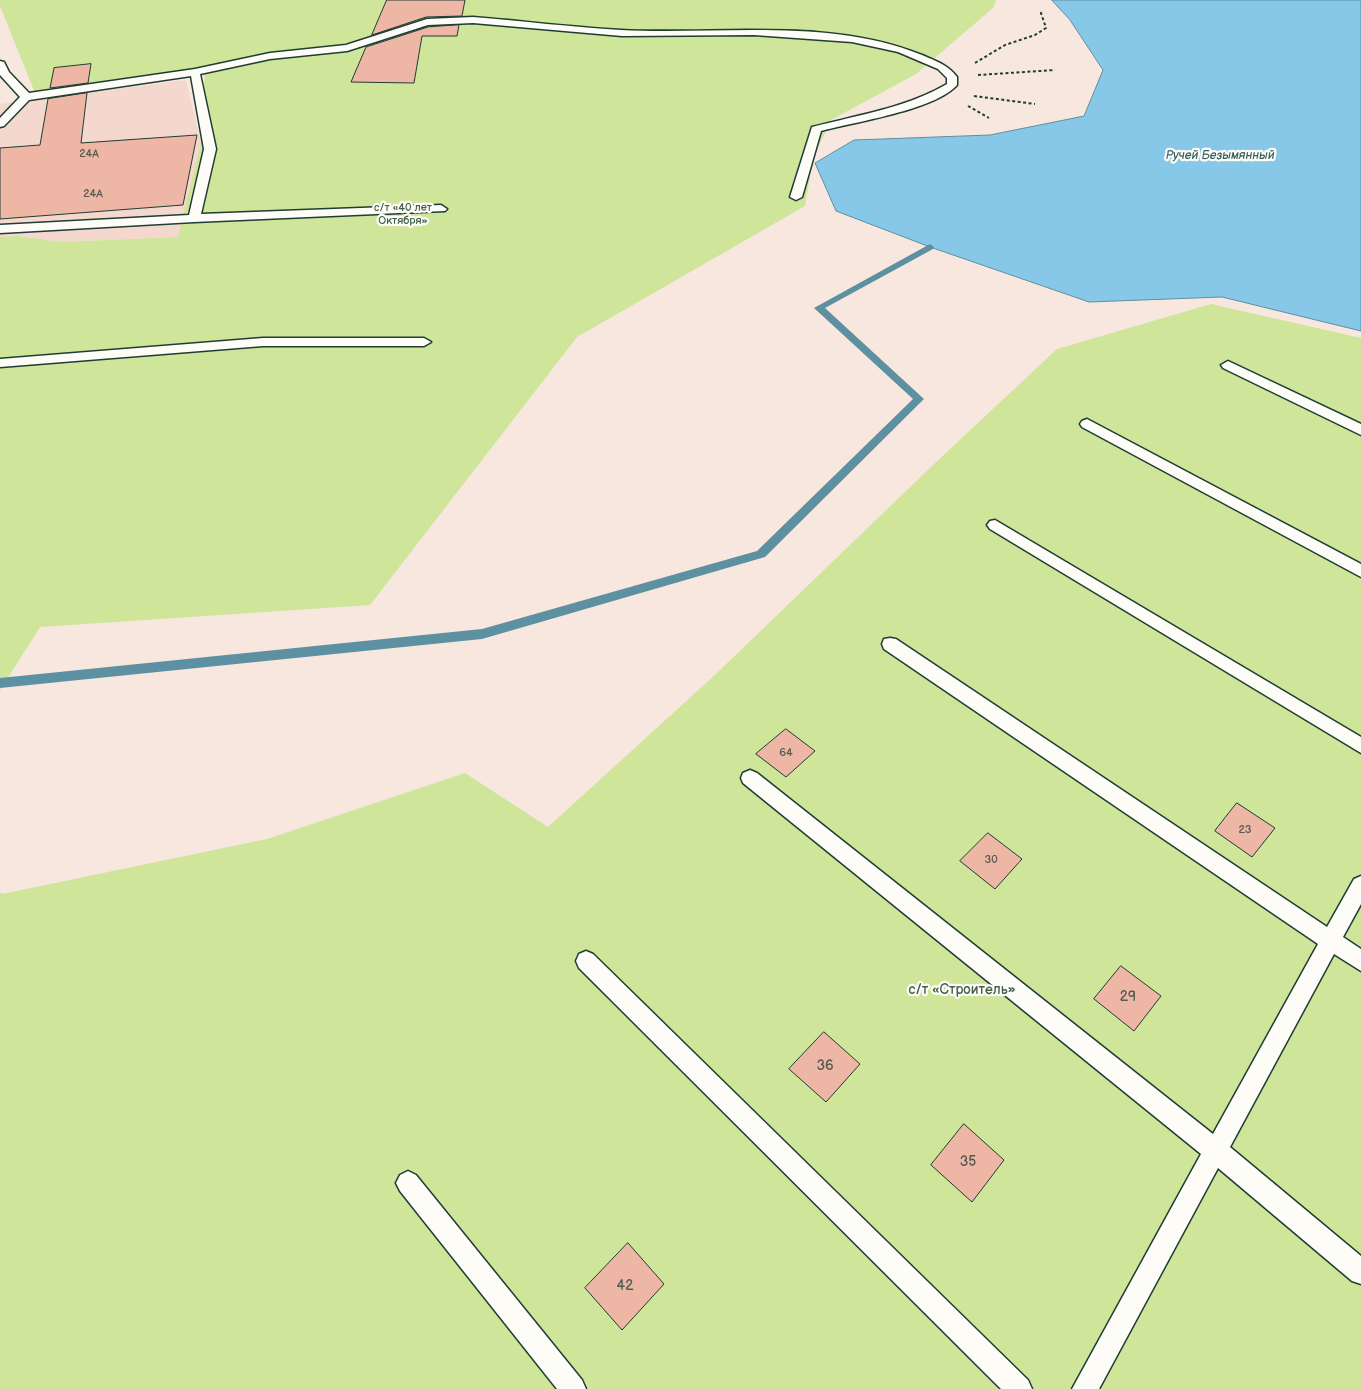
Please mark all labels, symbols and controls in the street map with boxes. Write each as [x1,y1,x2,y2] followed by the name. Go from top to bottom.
[79,147,99,161] house number: 24А
[1165,149,1275,163] water label: Ручей Безымянный
[83,187,103,201] house number: 24А
[374,201,432,227] park label: с/т «40 лет Октября»
[779,746,793,760] house number: 64
[1238,823,1252,837] house number: 23
[984,853,998,867] house number: 30
[909,982,1015,998] park label: с/т «Строитель»
[1120,989,1136,1005] house number: 29
[816,1058,834,1074] house number: 36
[960,1154,976,1170] house number: 35
[617,1278,633,1294] house number: 42

